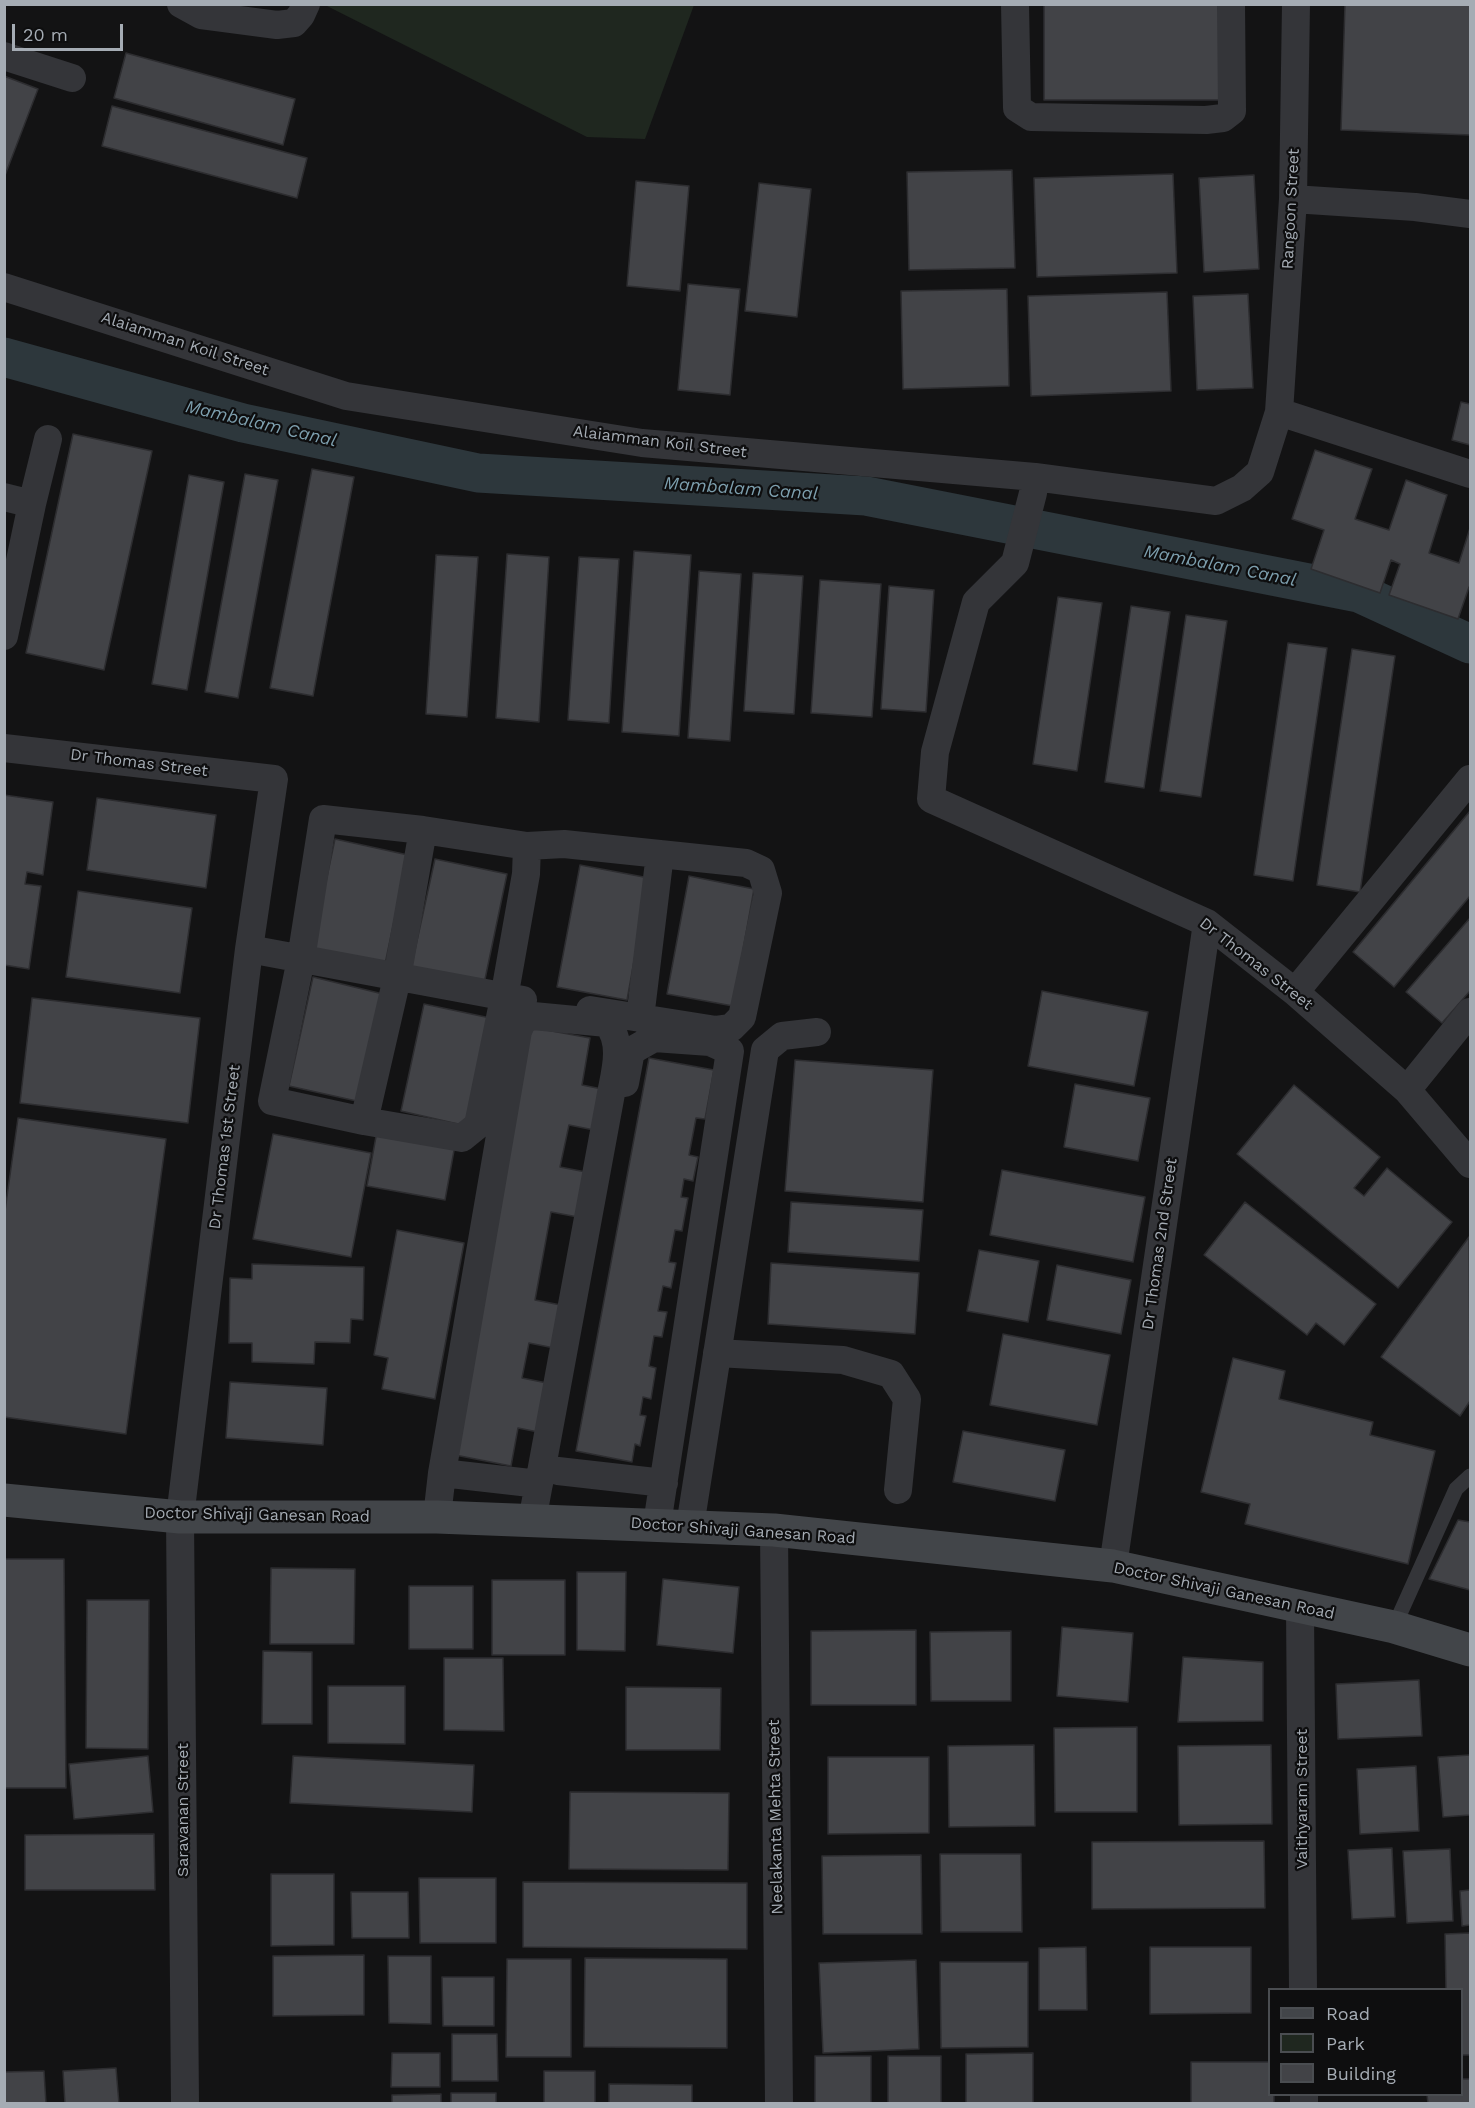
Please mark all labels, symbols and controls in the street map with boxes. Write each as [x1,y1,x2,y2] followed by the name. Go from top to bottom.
[15,12,126,50] scale bar
[23,24,68,45] text: 20 m
[1278,148,1304,270] street label: Rangoon Street
[99,308,271,380] street label: Alaiamman Koil Street
[183,396,339,452] water label: Mambalam Canal
[572,422,748,462] street label: Alaiamman Koil Street
[663,473,819,505] water label: Mambalam Canal
[1142,541,1298,591] water label: Mambalam Canal
[69,745,209,781] street label: Dr Thomas Street
[1195,914,1317,1014] street label: Dr Thomas Street
[205,1064,245,1230] street label: Dr Thomas 1st Street
[1138,1157,1182,1331] street label: Dr Thomas 2nd Street
[144,1503,370,1527] street label: Doctor Shivaji Ganesan Road
[630,1514,856,1548] street label: Doctor Shivaji Ganesan Road
[1112,1558,1336,1624] street label: Doctor Shivaji Ganesan Road
[765,1719,787,1915] street label: Neelakanta Mehta Street
[1292,1729,1312,1869] street label: Vaithyaram Street
[173,1743,193,1877] street label: Saravanan Street
[1268,1988,1463,2096] legend
[1326,2003,1370,2024] text: Road
[1326,2033,1365,2054] text: Park
[1326,2063,1396,2084] text: Building

